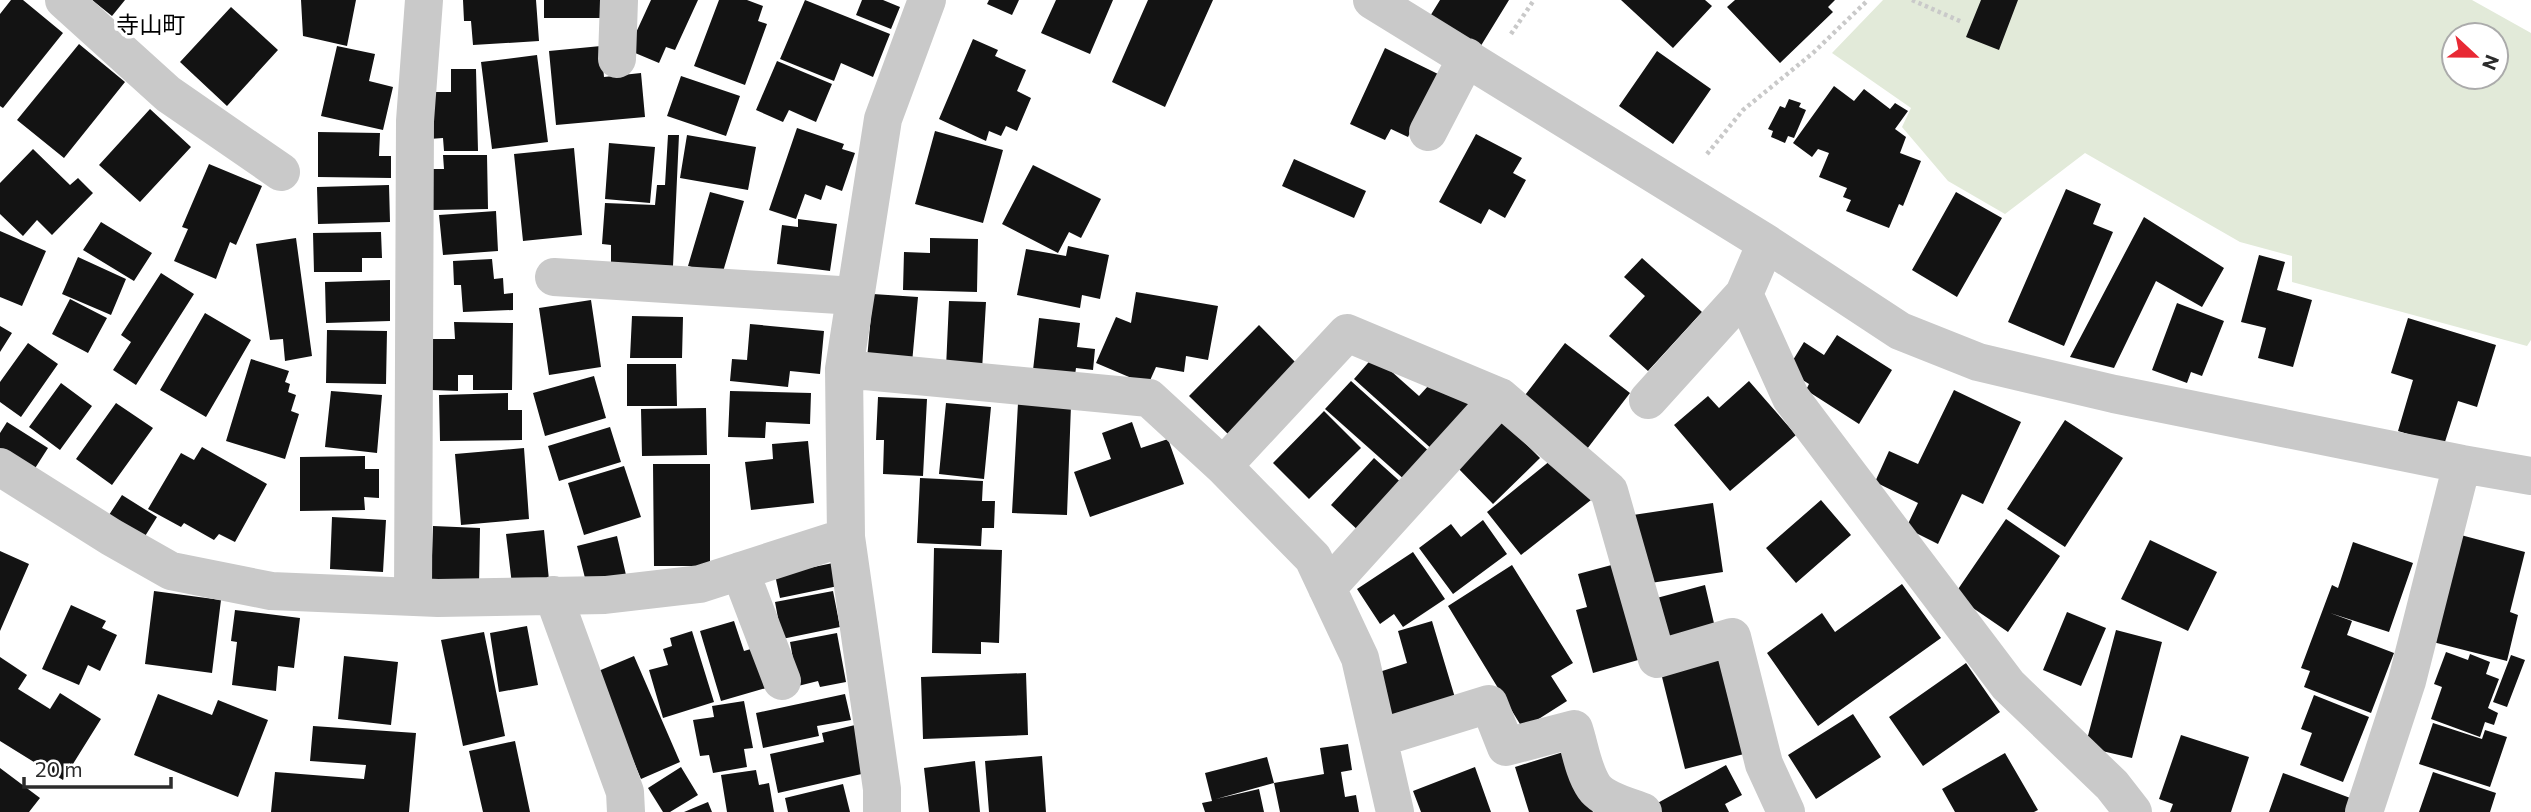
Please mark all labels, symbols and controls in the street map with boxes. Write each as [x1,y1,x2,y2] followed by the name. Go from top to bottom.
[117,10,186,38] district label: 寺山町
[2440,21,2510,91] north arrow
[2478,52,2505,73] text: N
[24,746,172,790] scale bar
[35,756,83,781] text: 20 m

